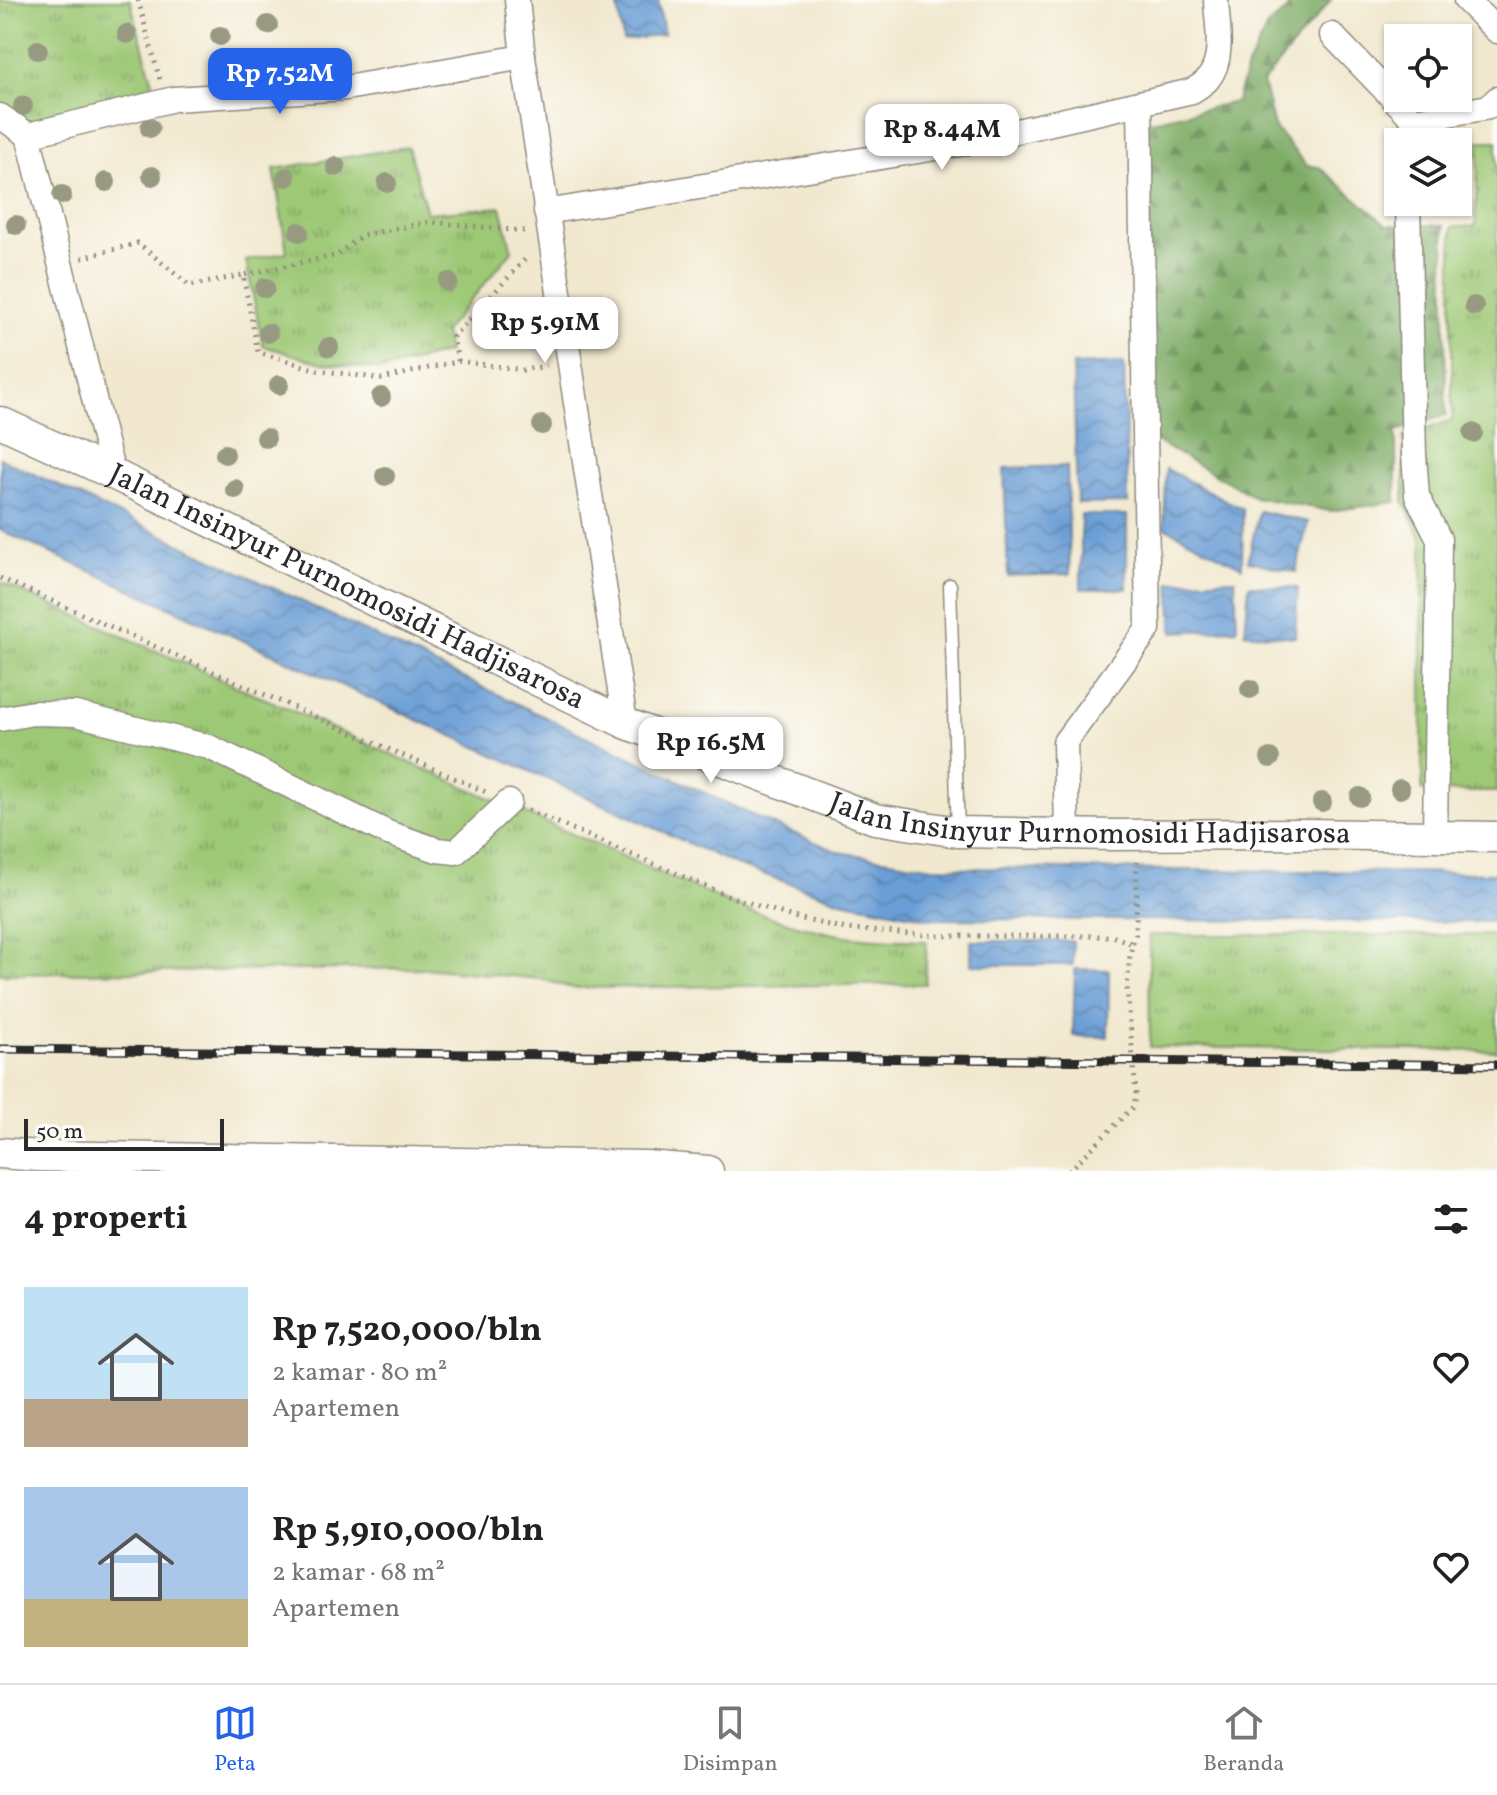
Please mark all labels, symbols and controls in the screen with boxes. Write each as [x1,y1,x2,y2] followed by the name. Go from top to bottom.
[1384,24,1472,216] map controls
[1384,24,1472,112] button: locate
[197,48,363,116] pin: Rp 7.52M
[226,56,334,92] text: Rp 7.52M
[859,104,1025,172] pin: Rp 8.44M
[883,112,1001,148] text: Rp 8.44M
[1384,128,1472,216] button: layers
[462,297,628,365] pin: Rp 5.91M
[490,305,600,341] text: Rp 5.91M
[101,454,592,721] street label: Jalan Insinyur Purnomosidi Hadjisarosa
[628,717,794,785] pin: Rp 16.5M
[656,725,766,761] text: Rp 16.5M
[823,782,1351,856] street label: Jalan Insinyur Purnomosidi Hadjisarosa
[24,1115,224,1151] scale bar
[36,1117,83,1148] text: 50 m
[24,1196,188,1243] text: 4 properti
[1429,1197,1473,1241] icon: filters
[272,1308,542,1355] text: Rp 7,520,000/bln
[88,1319,184,1415] icon: home
[1429,1345,1473,1389] icon: heart
[272,1355,447,1391] text: 2 kamar · 80 m²
[272,1391,400,1427] text: Apartemen
[272,1508,544,1555] text: Rp 5,910,000/bln
[88,1519,184,1615] icon: home
[1429,1545,1473,1589] icon: heart
[272,1555,445,1591] text: 2 kamar · 68 m²
[272,1591,400,1627] text: Apartemen
[213,1701,257,1780] tab: Peta
[683,1701,778,1780] tab: Disimpan
[1203,1701,1284,1780] tab: Beranda

